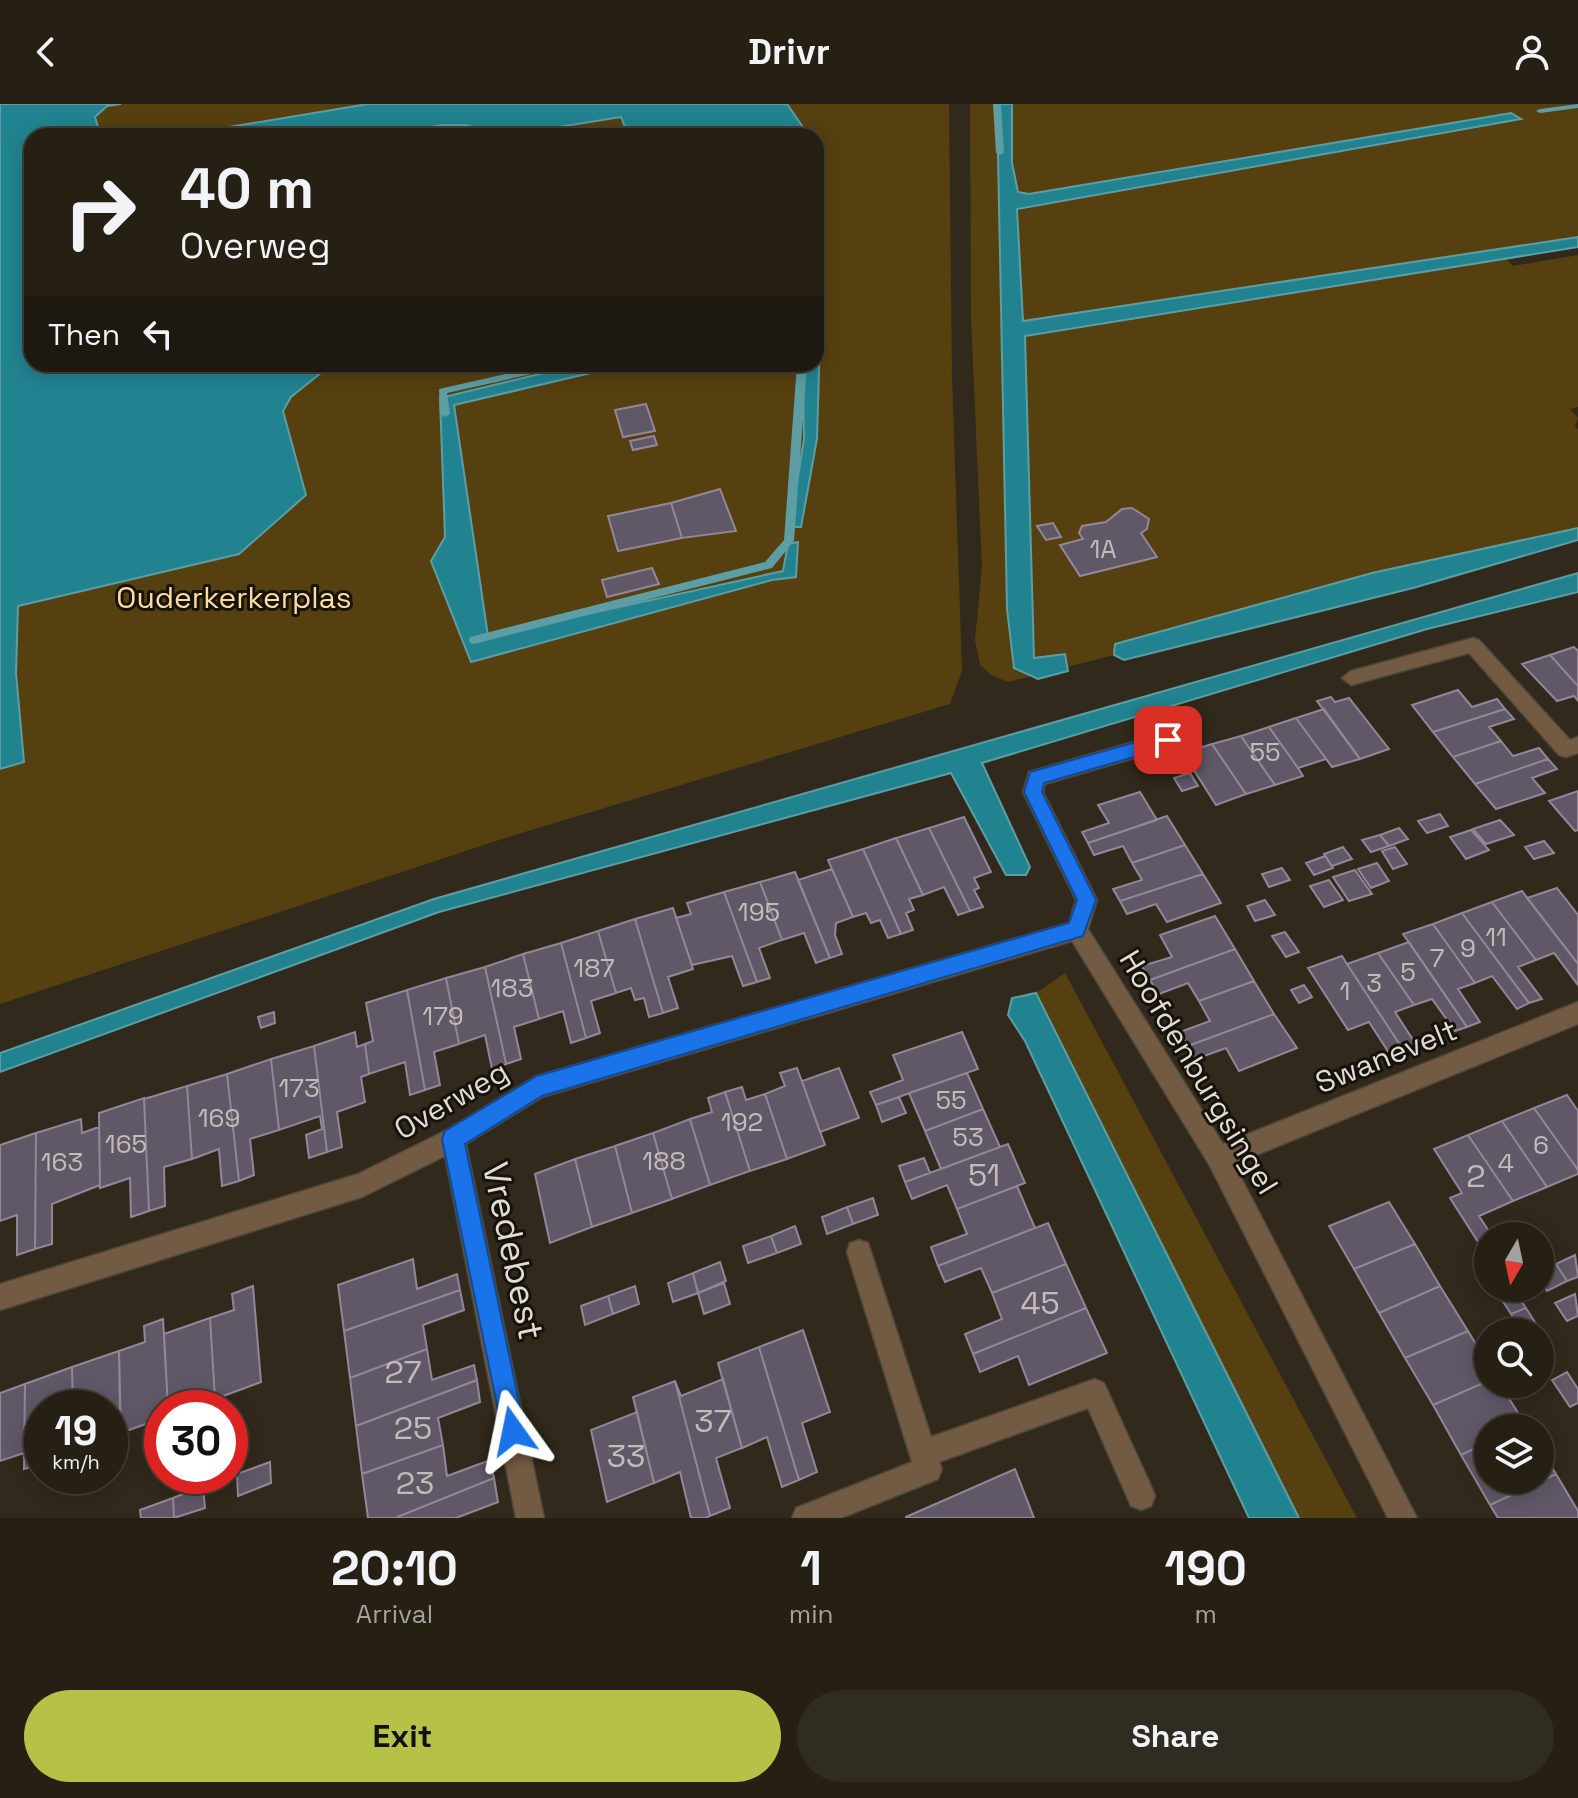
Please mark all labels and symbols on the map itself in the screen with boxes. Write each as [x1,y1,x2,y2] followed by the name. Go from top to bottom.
[1089,532,1117,566] house number: 1A
[116,578,352,617] park label: Ouderkerkerplas
[1134,706,1202,774] pin
[1249,735,1281,769] house number: 55
[738,895,780,929] house number: 195
[1485,920,1507,954] house number: 11
[1460,931,1476,965] house number: 9
[1430,941,1444,975] house number: 7
[1111,943,1287,1201] street label: Hoofdenburgsingel
[573,951,615,985] house number: 187
[1400,955,1416,989] house number: 5
[1366,966,1382,1000] house number: 3
[491,971,533,1005] house number: 183
[1340,974,1350,1008] house number: 1
[422,999,464,1033] house number: 179
[1309,1010,1463,1102] street label: Swanevelt
[387,1052,515,1148] street label: Overweg
[278,1071,320,1105] house number: 173
[935,1083,967,1117] house number: 55
[198,1101,240,1135] house number: 169
[721,1105,763,1139] house number: 192
[952,1120,984,1154] house number: 53
[105,1127,147,1161] house number: 165
[1533,1128,1549,1162] house number: 6
[642,1144,686,1178] house number: 188
[41,1145,83,1179] house number: 163
[1498,1146,1514,1180] house number: 4
[968,1155,1000,1195] house number: 51
[1466,1156,1486,1196] house number: 2
[472,1158,554,1344] street label: Vredebest
[1474,1222,1554,1302] north arrow
[1020,1283,1060,1323] house number: 45
[384,1352,422,1392] house number: 27
[471,1389,555,1473] position arrow
[144,1390,248,1494] speed limit sign: 30
[694,1401,732,1441] house number: 37
[394,1408,432,1448] house number: 25
[607,1436,645,1476] house number: 33
[396,1463,434,1503] house number: 23

